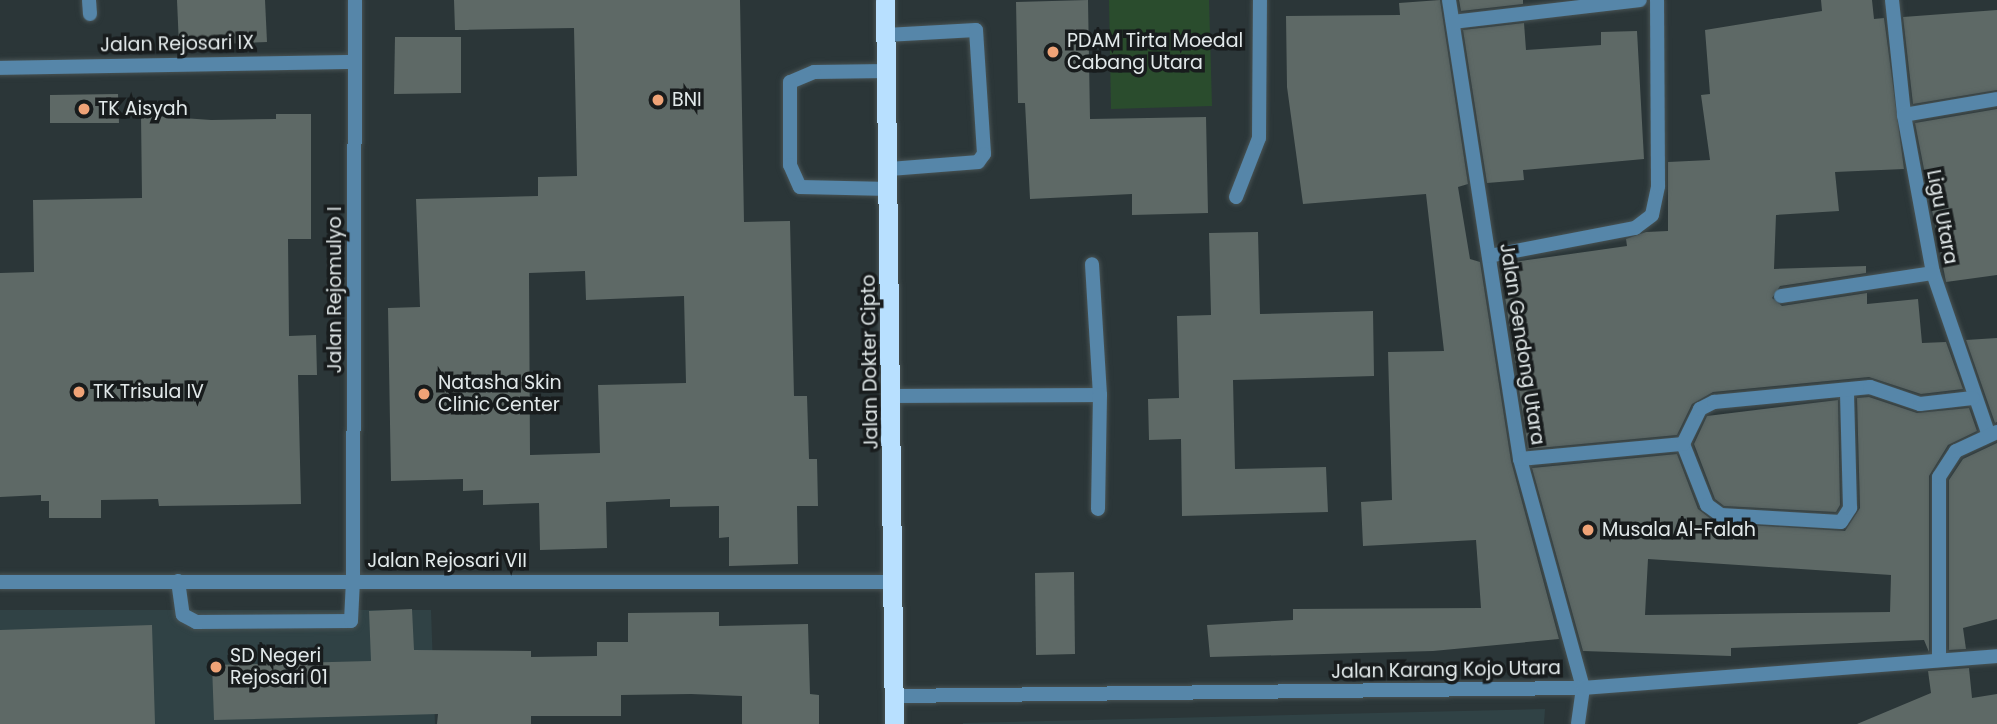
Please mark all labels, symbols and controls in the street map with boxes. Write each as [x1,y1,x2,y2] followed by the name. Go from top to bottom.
[1067,30,1243,74] place label: PDAM Tirta Moedal Cabang Utara
[100,31,254,57] street label: Jalan Rejosari IX
[1045,44,1061,60] marker: PDAM Tirta Moedal Cabang Utara
[672,89,702,111] place label: BNI
[650,92,666,108] marker: BNI
[98,98,188,120] place label: TK Aisyah
[76,101,92,117] marker: TK Aisyah
[1922,168,1962,266] street label: Ligu Utara
[324,207,346,373] street label: Jalan Rejomulyo I
[1495,241,1549,447] street label: Jalan Gendong Utara
[857,274,883,450] street label: Jalan Dokter Cipto
[438,372,562,416] place label: Natasha Skin Clinic Center
[93,381,204,403] place label: TK Trisula IV
[71,384,87,400] marker: TK Trisula IV
[416,386,432,402] marker: Natasha Skin Clinic Center
[1602,519,1756,541] place label: Musala Al-Falah
[1580,522,1596,538] marker: Musala Al-Falah
[367,550,527,572] street label: Jalan Rejosari VII
[230,645,328,689] place label: SD Negeri Rejosari 01
[1331,657,1561,683] street label: Jalan Karang Kojo Utara
[208,659,224,675] marker: SD Negeri Rejosari 01

